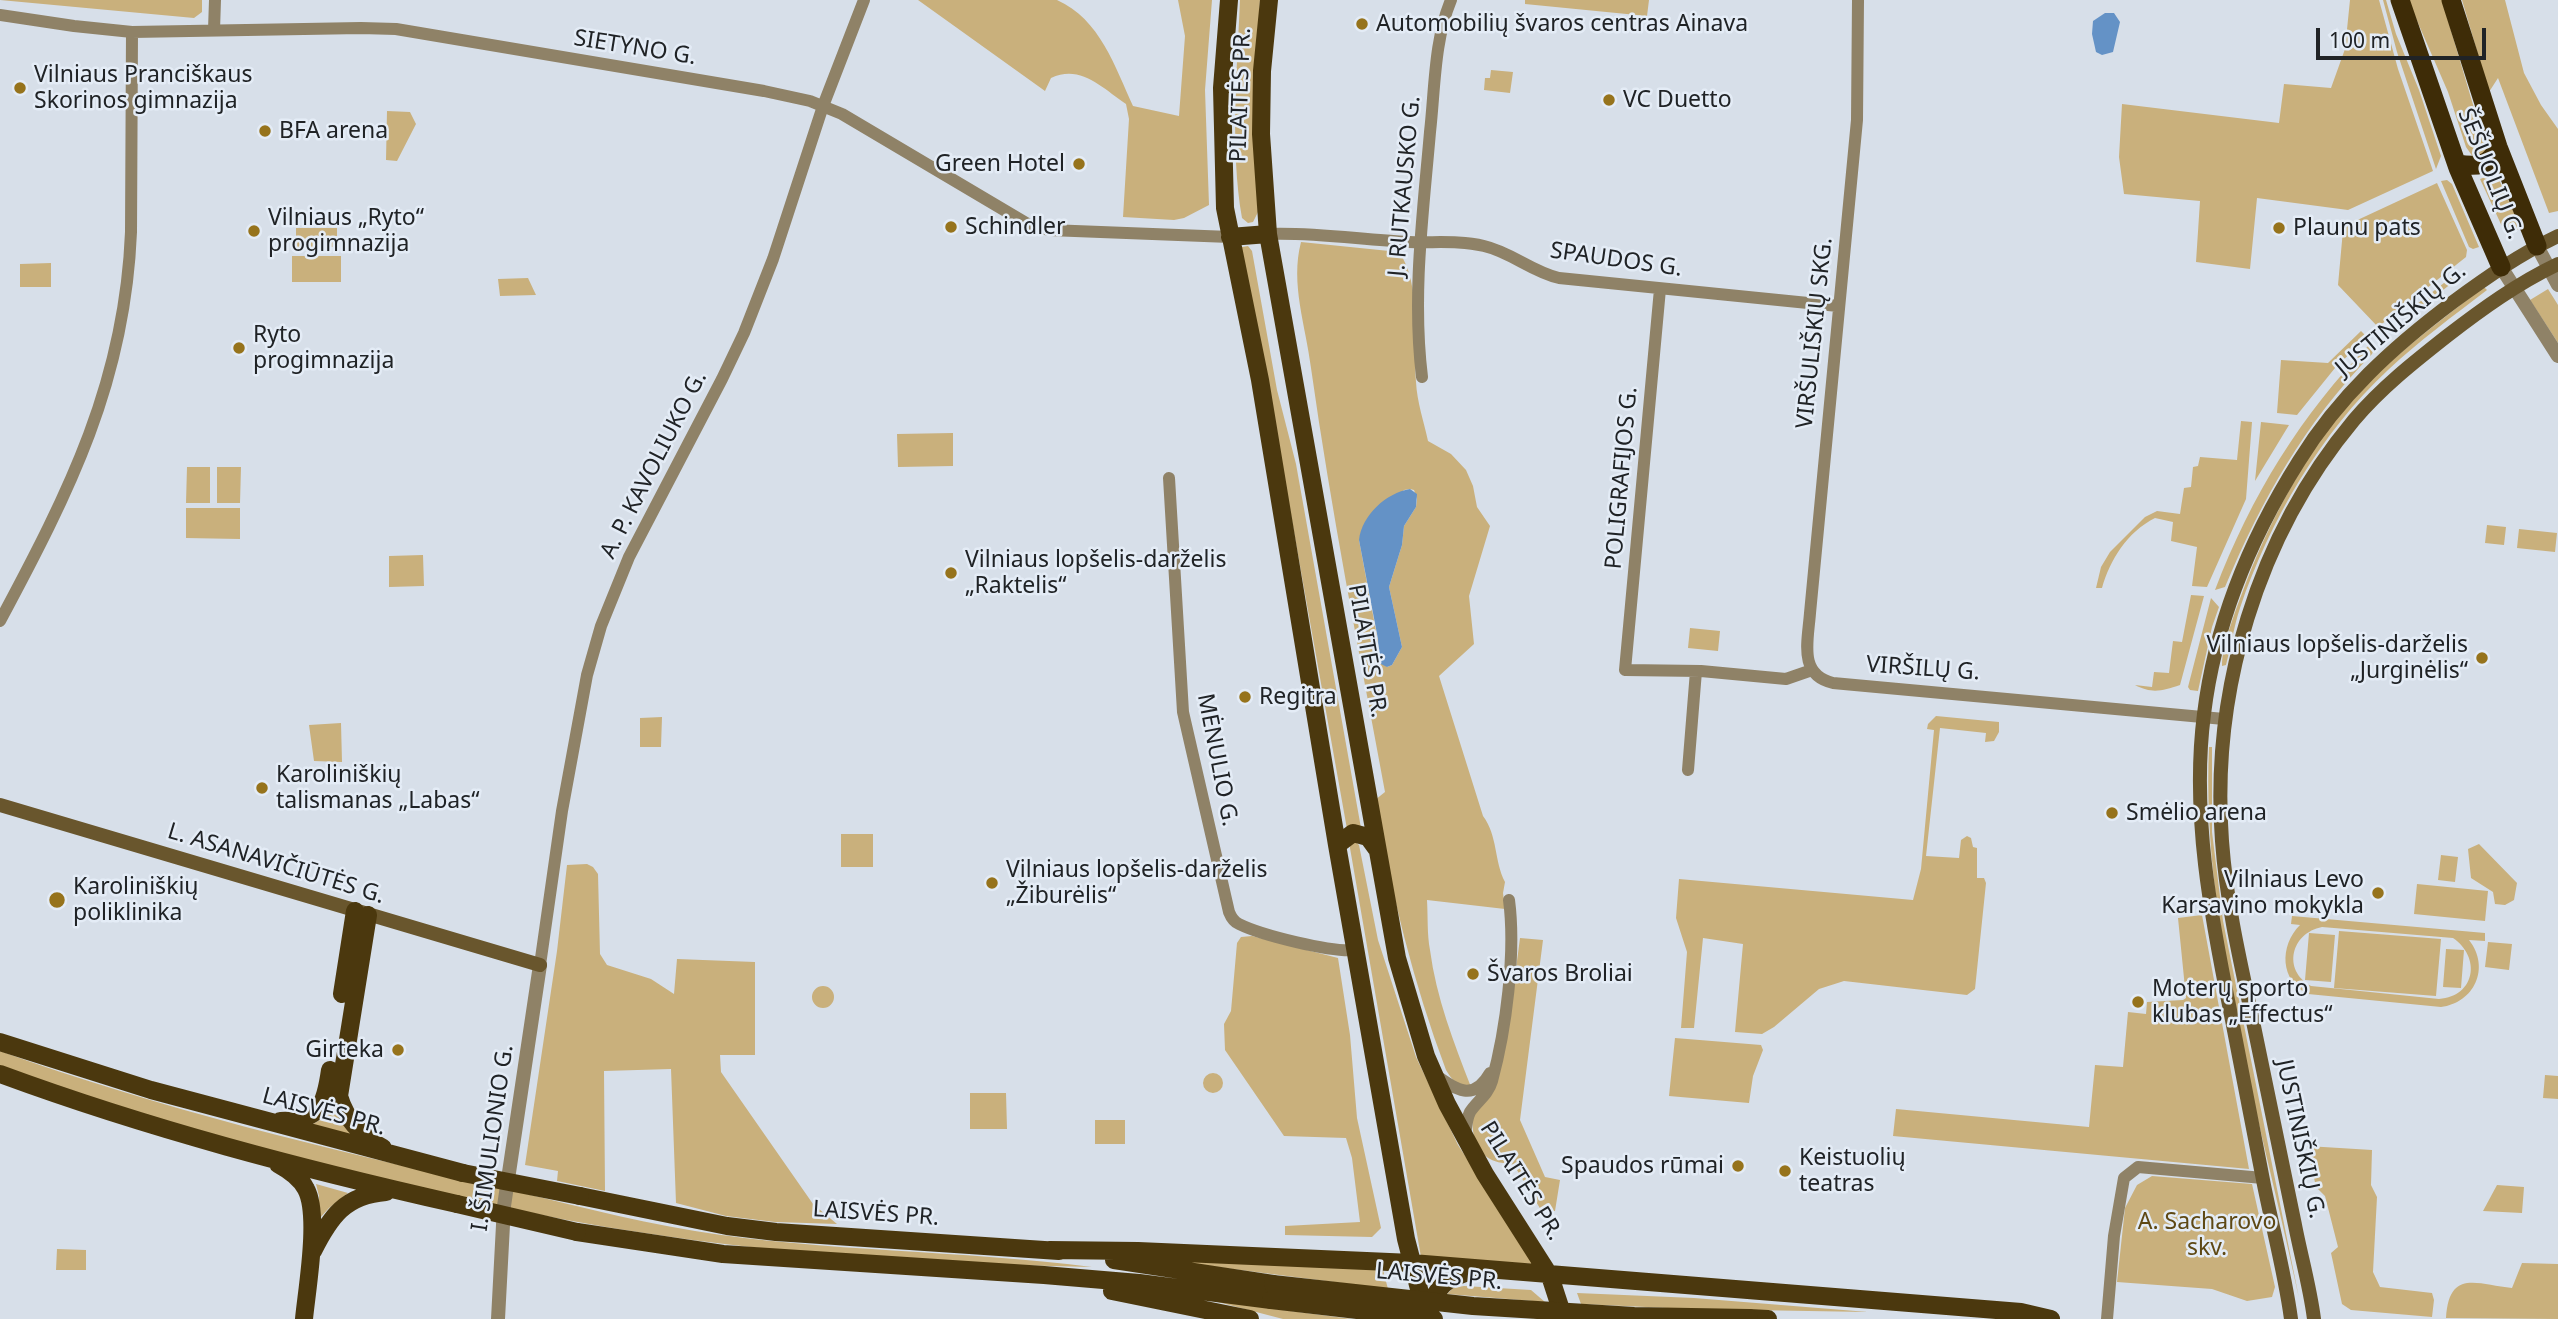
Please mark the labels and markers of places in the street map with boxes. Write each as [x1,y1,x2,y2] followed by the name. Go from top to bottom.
[1376,10,1748,38] place label: Automobilių švaros centras Ainava
[1354,16,1370,32] marker: Automobilių švaros centras Ainava
[34,61,252,115] place label: Vilniaus Pranciškaus Skorinos gimnazija
[12,80,28,96] marker: Vilniaus Pranciškaus Skorinos gimnazija
[1623,86,1732,114] place label: VC Duetto
[1601,92,1617,108] marker: VC Duetto
[279,117,388,145] place label: BFA arena
[257,123,273,139] marker: BFA arena
[935,150,1065,178] place label: Green Hotel
[1071,156,1087,172] marker: Green Hotel
[268,204,424,258] place label: Vilniaus „Ryto“ progimnazija
[965,213,1066,241] place label: Schindler
[2293,214,2421,242] place label: Plaunu pats
[943,219,959,235] marker: Schindler
[2271,220,2287,236] marker: Plaunu pats
[246,223,262,239] marker: Vilniaus „Ryto“ progimnazija
[253,321,394,375] place label: Ryto progimnazija
[231,340,247,356] marker: Ryto progimnazija
[965,546,1226,600] place label: Vilniaus lopšelis-darželis „Raktelis“
[943,565,959,581] marker: Vilniaus lopšelis-darželis „Raktelis“
[2207,631,2468,685] place label: Vilniaus lopšelis-darželis „Jurginėlis“
[2474,650,2490,666] marker: Vilniaus lopšelis-darželis „Jurginėlis“
[1259,683,1337,711] place label: Regitra
[1237,689,1253,705] marker: Regitra
[276,761,479,815] place label: Karoliniškių talismanas „Labas“
[254,780,270,796] marker: Karoliniškių talismanas „Labas“
[2126,799,2267,827] place label: Smėlio arena
[2104,805,2120,821] marker: Smėlio arena
[1006,856,1267,910] place label: Vilniaus lopšelis-darželis „Žiburėlis“
[2161,866,2364,920] place label: Vilniaus Levo Karsavino mokykla
[73,873,199,927] place label: Karoliniškių poliklinika
[984,875,1000,891] marker: Vilniaus lopšelis-darželis „Žiburėlis“
[2370,885,2386,901] marker: Vilniaus Levo Karsavino mokykla
[47,890,67,910] marker: Karoliniškių poliklinika
[1487,960,1633,988] place label: Švaros Broliai
[1465,966,1481,982] marker: Švaros Broliai
[2152,975,2332,1029] place label: Moterų sporto klubas „Effectus“
[2130,994,2146,1010] marker: Moterų sporto klubas „Effectus“
[305,1036,384,1064] place label: Girteka
[390,1042,406,1058] marker: Girteka
[1799,1144,1906,1198] place label: Keistuolių teatras
[1561,1152,1724,1180] place label: Spaudos rūmai
[1730,1158,1746,1174] marker: Spaudos rūmai
[1777,1163,1793,1179] marker: Keistuolių teatras

